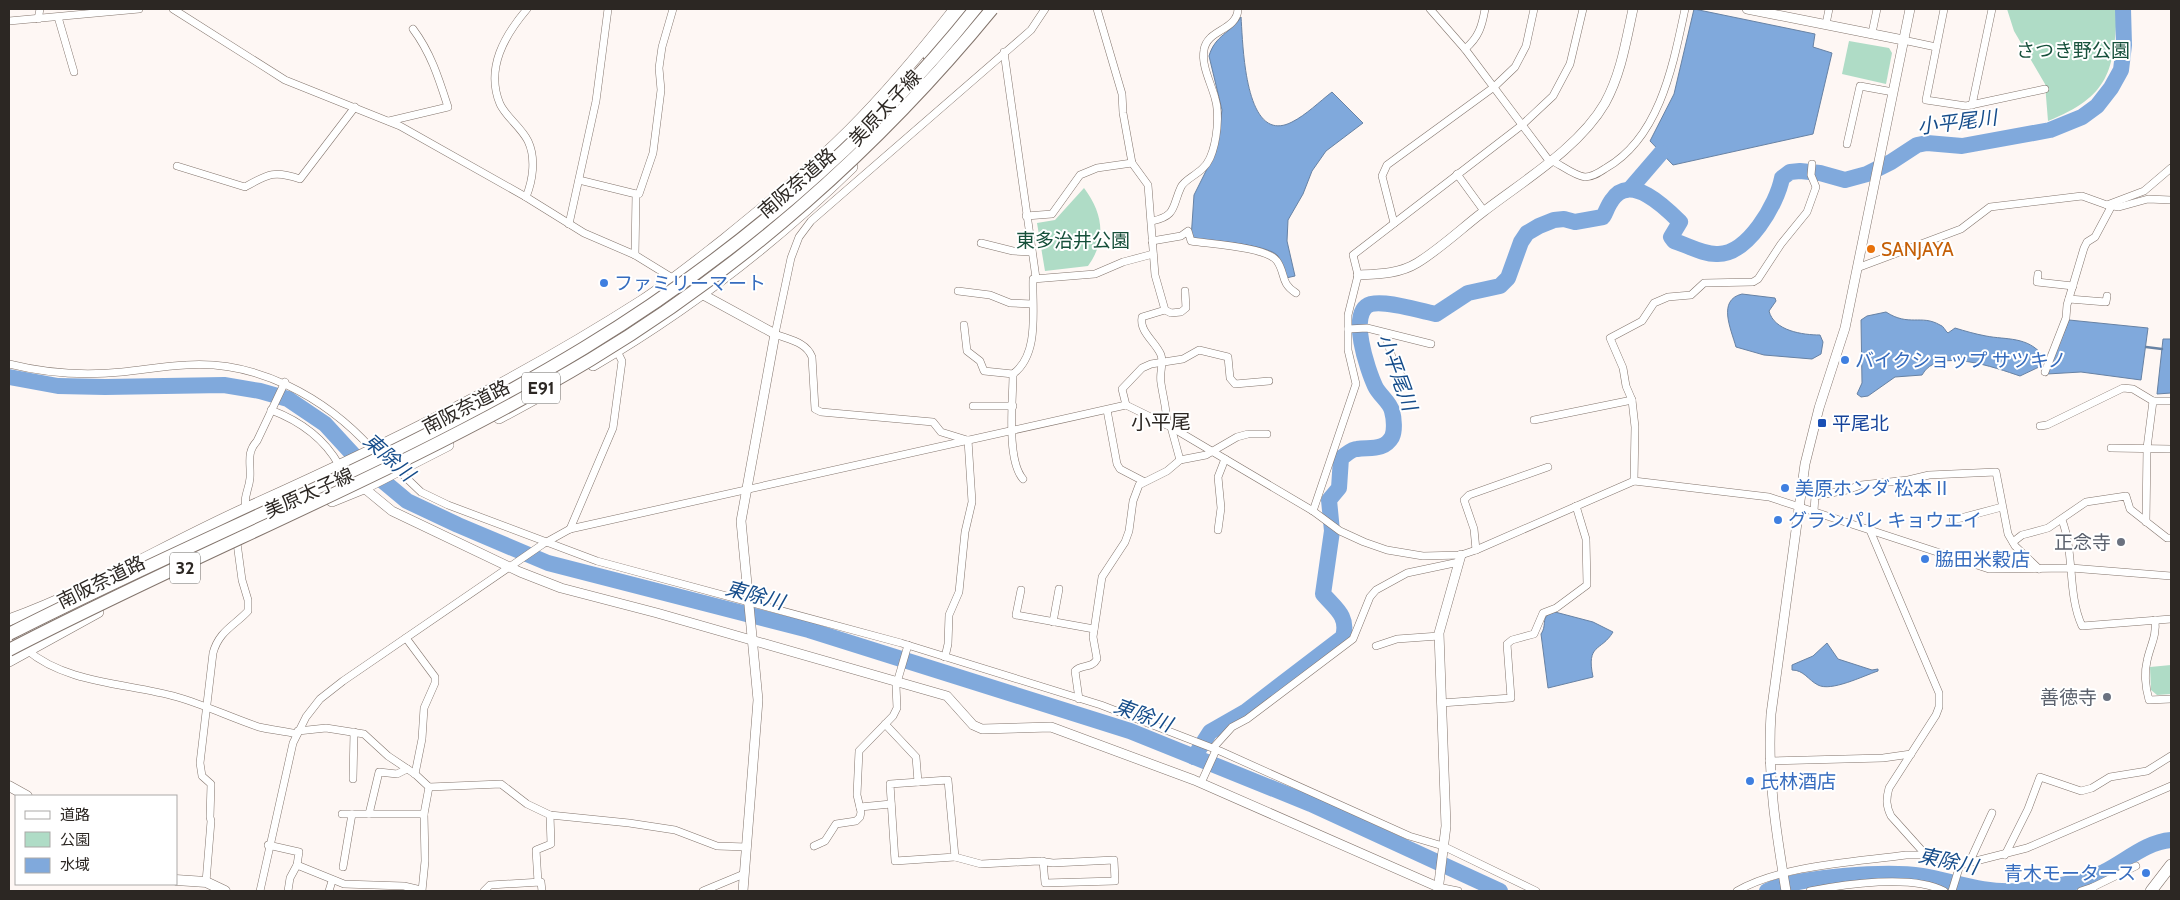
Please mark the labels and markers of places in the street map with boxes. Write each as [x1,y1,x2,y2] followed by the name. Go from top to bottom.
[1881,238,1954,261] place label: SANJAYA
[1865,243,1877,255] marker: SANJAYA
[614,272,766,295] place label: ファミリーマート
[598,277,610,289] marker: ファミリーマート
[1855,349,2067,372] place label: バイクショップ サツキノ
[1839,354,1851,366] marker: バイクショップ サツキノ
[1832,412,1889,435] place label: 平尾北
[1816,417,1828,429] marker: 平尾北
[1795,477,1951,500] place label: 美原ホンダ 松本Ⅱ
[1779,482,1791,494] marker: 美原ホンダ 松本Ⅱ
[1788,509,1982,532] place label: グランパレ キョウエイ
[1772,514,1784,526] marker: グランパレ キョウエイ
[2054,531,2111,554] place label: 正念寺
[2115,536,2127,548] marker: 正念寺
[1935,548,2030,571] place label: 脇田米穀店
[1919,553,1931,565] marker: 脇田米穀店
[2040,686,2097,709] place label: 善徳寺
[2101,691,2113,703] marker: 善徳寺
[1760,770,1836,793] place label: 氏林酒店
[1744,775,1756,787] marker: 氏林酒店
[2004,862,2136,885] place label: 青木モータース
[2140,867,2152,879] marker: 青木モータース

